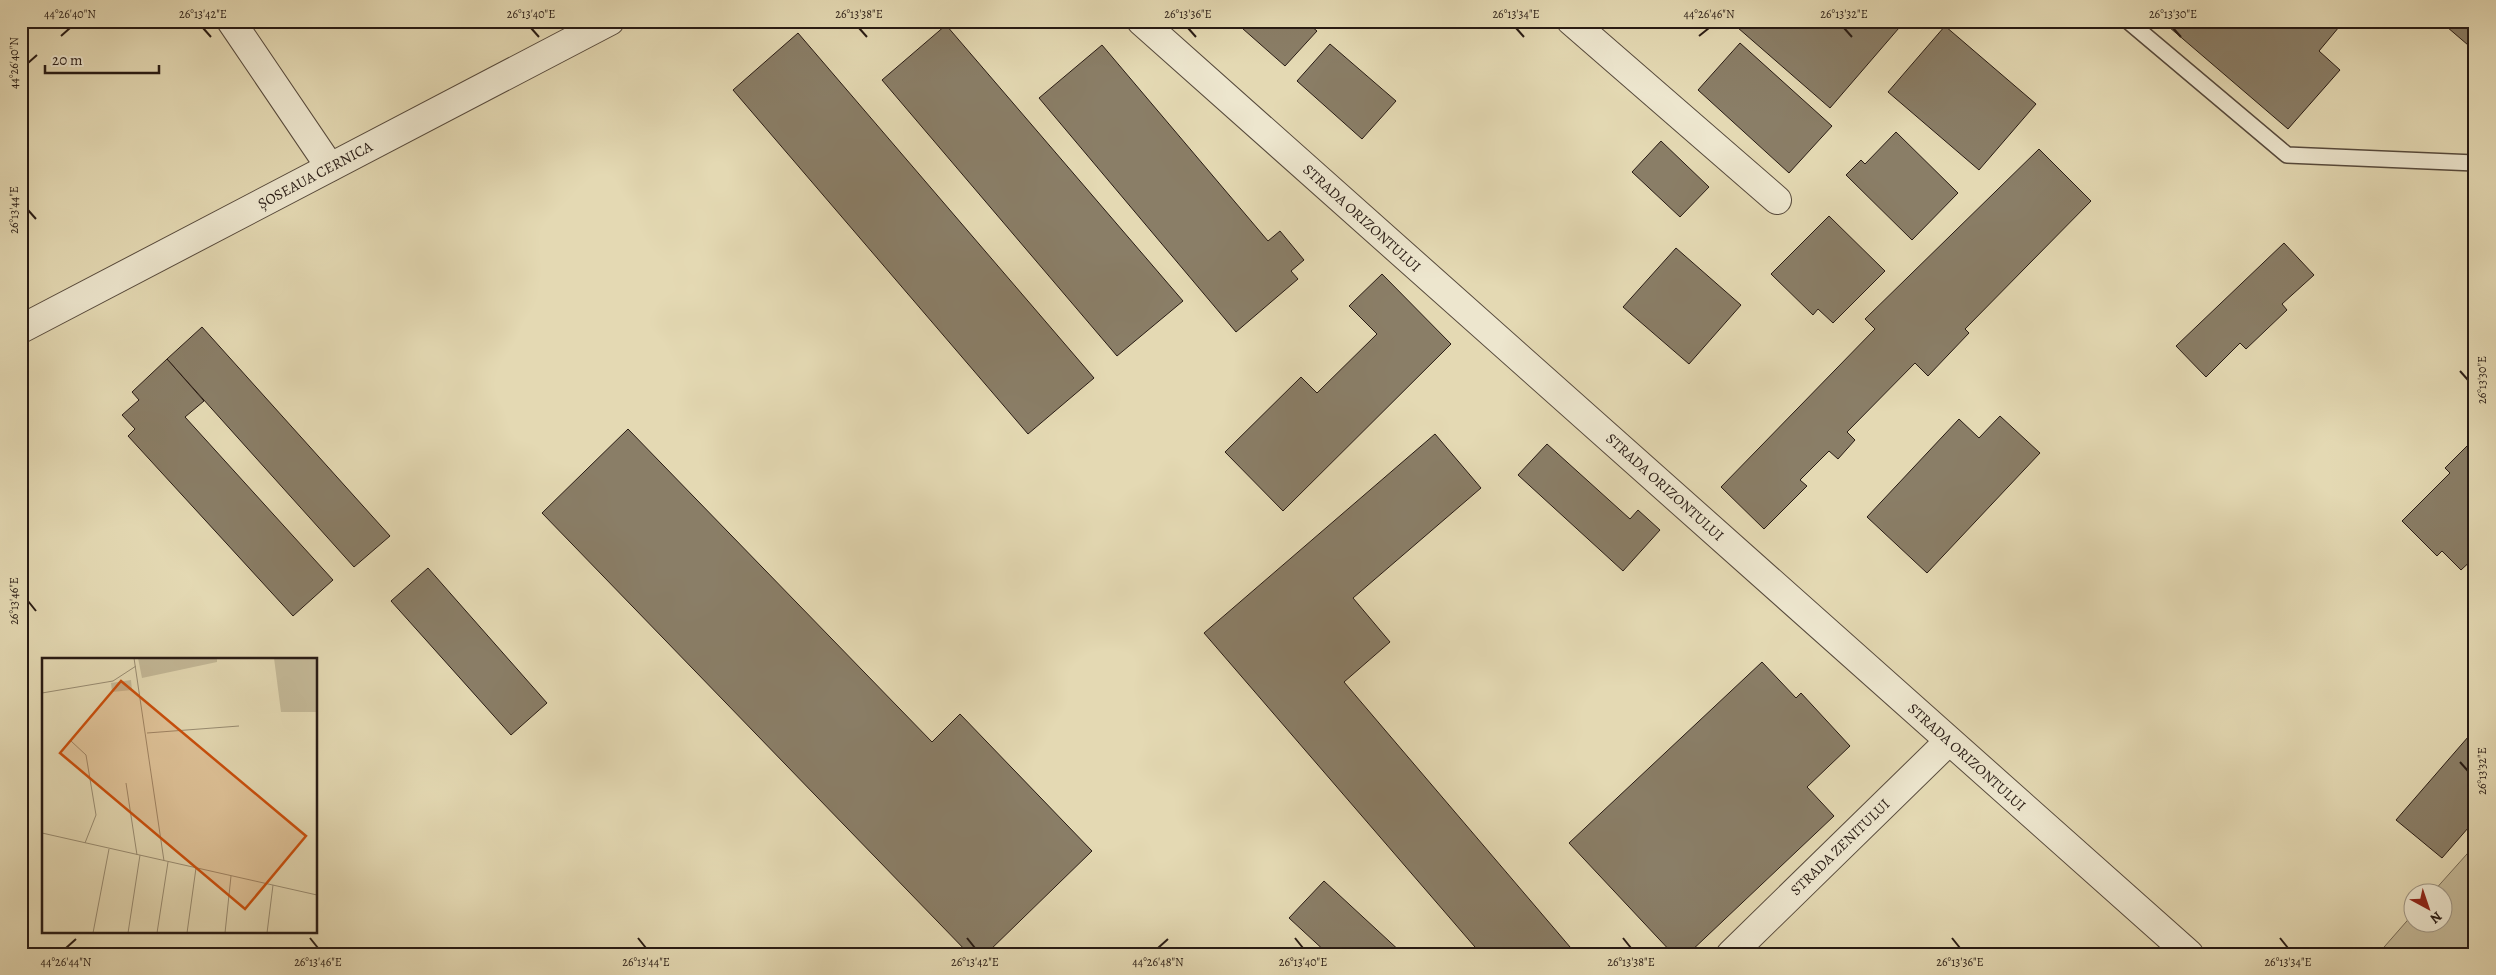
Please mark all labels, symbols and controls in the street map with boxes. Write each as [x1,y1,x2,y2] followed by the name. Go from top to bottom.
[44,6,96,22] text: 44°26'40"N
[179,6,227,22] text: 26°13'42"E
[507,6,555,22] text: 26°13'40"E
[835,6,883,22] text: 26°13'38"E
[1164,6,1212,22] text: 26°13'36"E
[1492,6,1540,22] text: 26°13'34"E
[1683,6,1735,22] text: 44°26'46"N
[1820,6,1868,22] text: 26°13'32"E
[2149,6,2197,22] text: 26°13'30"E
[6,37,22,89] text: 44°26'40"N
[45,42,159,74] scale bar
[52,50,83,70] text: 20 m
[254,136,376,214] street label: ȘOSEAUA CERNICA
[1299,160,1425,276] street label: STRADA ORIZONTULUI
[6,186,22,234] text: 26°13'44"E
[2474,356,2490,404] text: 26°13'30"E
[1602,429,1728,545] street label: STRADA ORIZONTULUI
[6,577,22,625] text: 26°13'46"E
[42,658,318,932] inset map
[1904,699,2030,815] street label: STRADA ORIZONTULUI
[2474,747,2490,795] text: 26°13'32"E
[1786,794,1894,900] street label: STRADA ZENITULUI
[2404,882,2454,932] north arrow
[2426,907,2446,928] text: N
[41,954,92,970] text: 44°26'44"N
[294,954,342,970] text: 26°13'46"E
[622,954,670,970] text: 26°13'44"E
[951,954,999,970] text: 26°13'42"E
[1132,954,1184,970] text: 44°26'48"N
[1279,954,1327,970] text: 26°13'40"E
[1607,954,1655,970] text: 26°13'38"E
[1936,954,1984,970] text: 26°13'36"E
[2264,954,2312,970] text: 26°13'34"E

